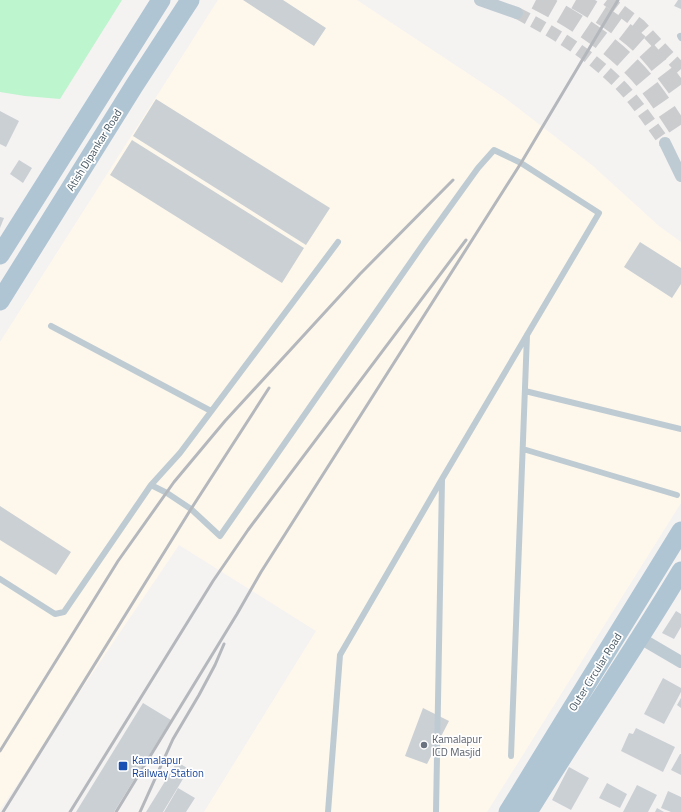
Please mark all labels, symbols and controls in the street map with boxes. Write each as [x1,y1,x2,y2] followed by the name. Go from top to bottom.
[62,106,126,194] street label: Atish Dipankar Road
[564,630,626,714] street label: Outer Circular Road
[432,731,482,760] place label: Kamalapur ICD Masjid
[419,740,429,750] marker: Kamalapur ICD Masjid
[132,752,204,781] place label: Kamalapur Railway Station
[117,760,129,772] marker: Kamalapur Railway Station

